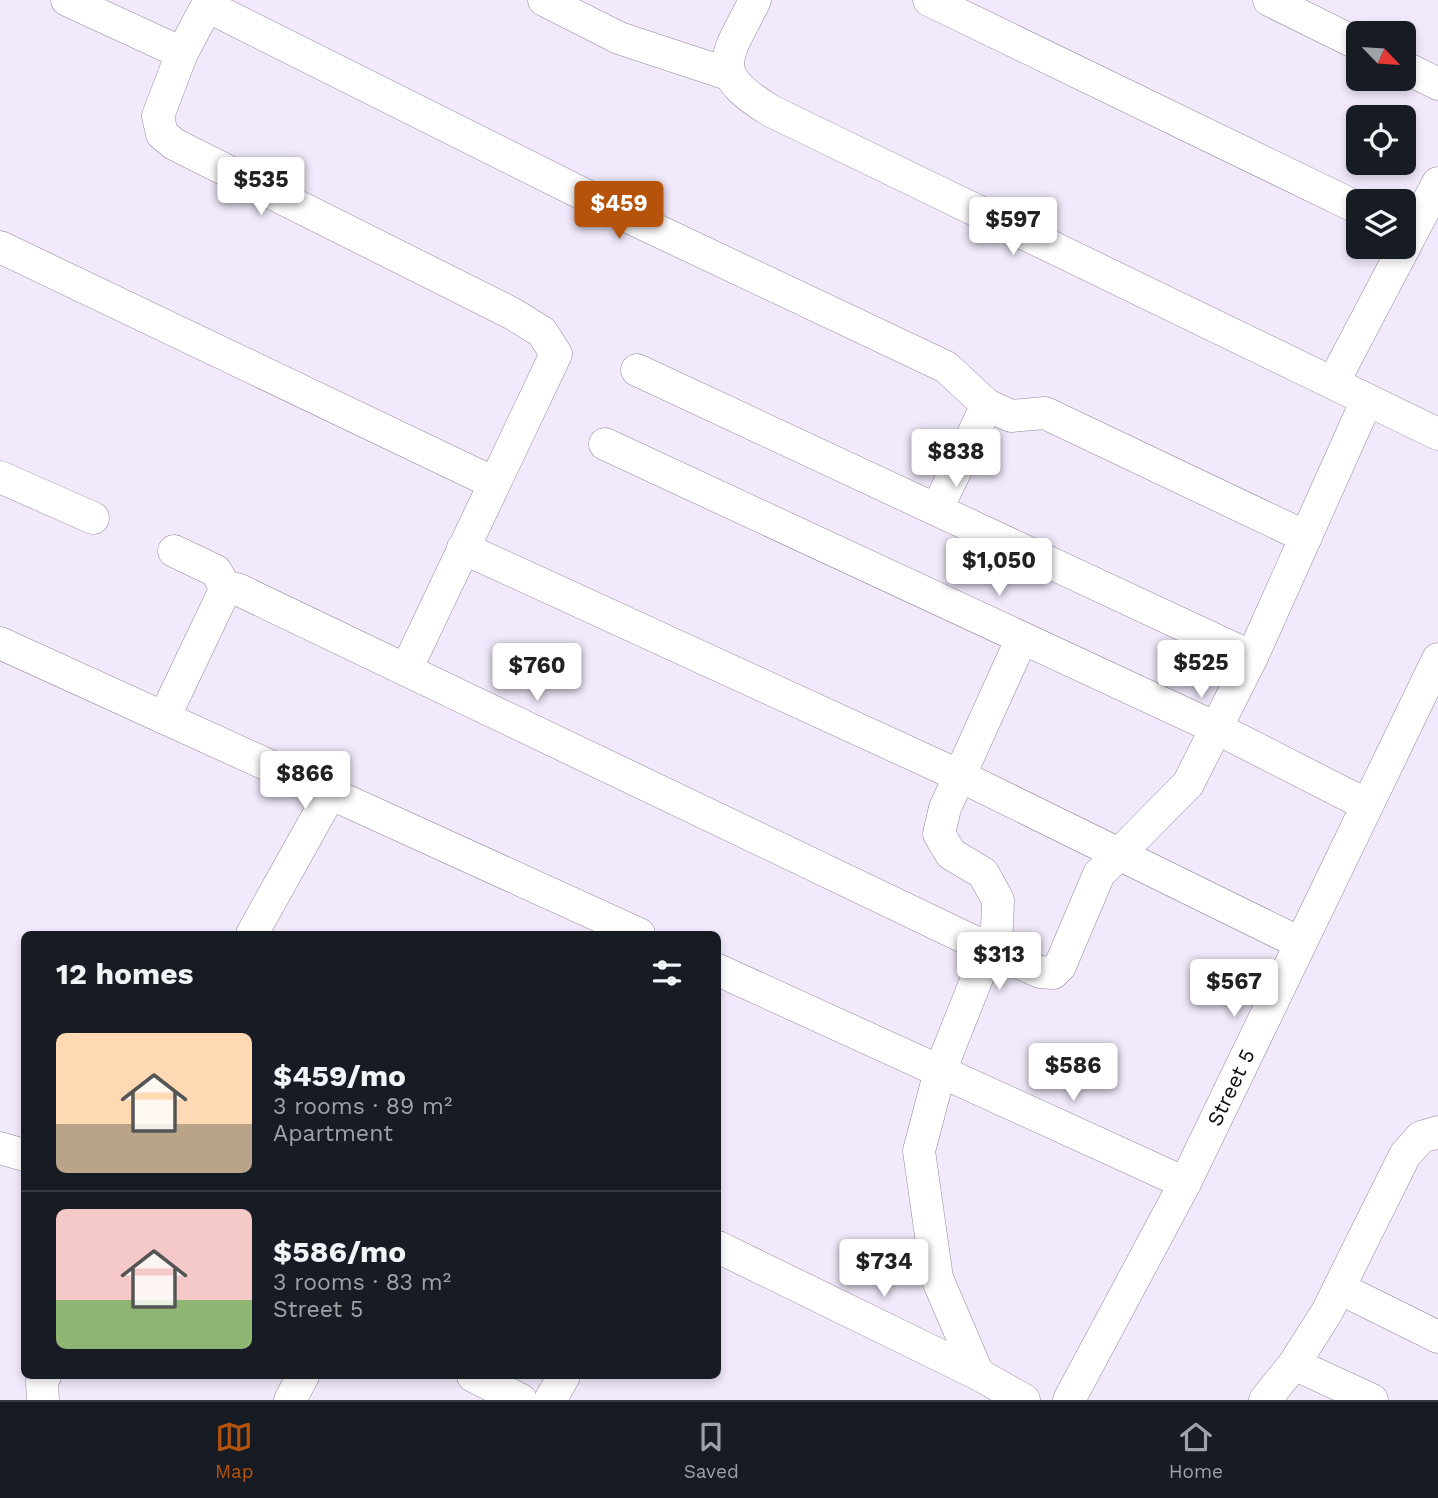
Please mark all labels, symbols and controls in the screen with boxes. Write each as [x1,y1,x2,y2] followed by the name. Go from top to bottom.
[1346,21,1416,91] north arrow
[1346,21,1416,259] map controls
[1346,105,1416,175] button: locate
[220,158,302,217] pin: $535
[233,166,289,193] text: $535
[578,182,660,241] pin: $459
[1346,189,1416,259] button: layers
[590,190,648,217] text: $459
[972,198,1054,257] pin: $597
[985,206,1041,233] text: $597
[915,430,997,489] pin: $838
[927,438,985,465] text: $838
[942,538,1056,598] pin: $1,050
[962,547,1036,574] text: $1,050
[1160,640,1242,700] pin: $525
[496,644,578,703] pin: $760
[1173,649,1229,676] text: $525
[508,652,566,679] text: $760
[264,752,346,811] pin: $866
[276,760,334,787] text: $866
[958,932,1040,992] pin: $313
[973,941,1025,968] text: $313
[648,954,686,992] icon: filters
[56,956,194,991] text: 12 homes
[1193,960,1275,1019] pin: $567
[1206,968,1262,995] text: $567
[1032,1044,1114,1103] pin: $586
[1201,1045,1260,1130] street label: Street 5
[1045,1052,1101,1079] text: $586
[273,1058,406,1093] text: $459/mo
[112,1061,196,1145] icon: home
[273,1093,452,1120] text: 3 rooms · 89 m²
[273,1120,393,1147] text: Apartment
[273,1234,406,1269] text: $586/mo
[112,1237,196,1321] icon: home
[843,1240,925,1299] pin: $734
[855,1248,913,1275] text: $734
[273,1269,451,1296] text: 3 rooms · 83 m²
[273,1296,363,1323] text: Street 5
[215,1418,254,1483] tab: Map
[684,1418,739,1483] tab: Saved
[1169,1418,1223,1483] tab: Home

